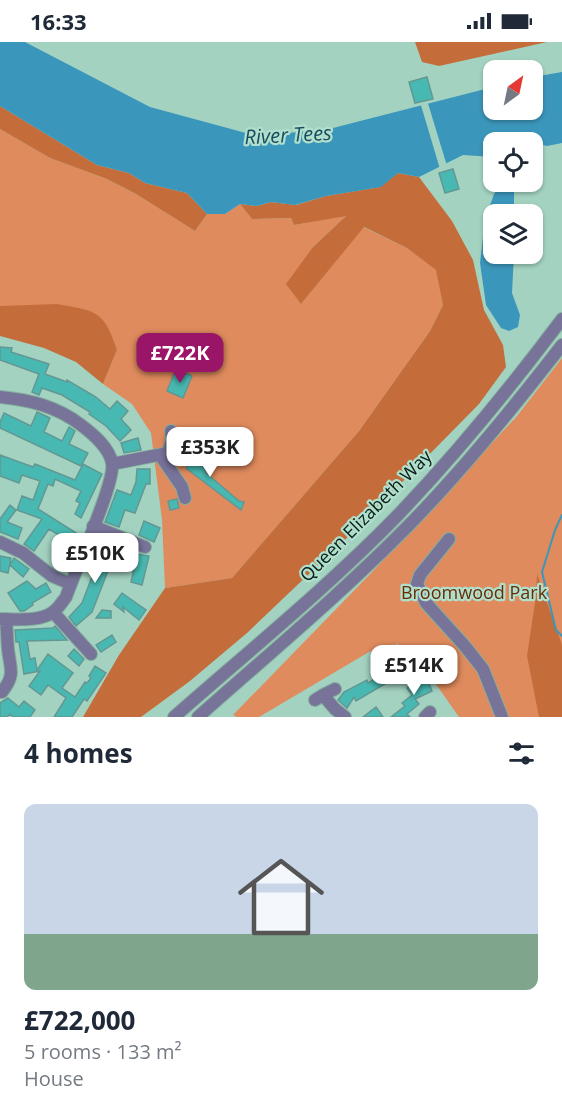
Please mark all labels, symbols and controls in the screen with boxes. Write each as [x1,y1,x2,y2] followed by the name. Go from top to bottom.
[30,6,87,36] text: 16:33
[483,60,543,120] north arrow
[483,60,543,264] map controls
[244,119,333,150] water label: River Tees
[483,132,543,192] button: locate
[483,204,543,264] button: layers
[138,333,222,384] pin: £722K
[150,339,210,366] text: £722K
[168,427,252,478] pin: £353K
[180,433,240,460] text: £353K
[294,443,437,586] street label: Queen Elizabeth Way
[53,533,137,584] pin: £510K
[65,539,125,566] text: £510K
[401,580,548,604] park label: Broomwood Park
[372,645,456,696] pin: £514K
[384,651,444,678] text: £514K
[24,735,133,771] text: 4 homes
[505,737,538,770] icon: filters
[227,843,335,951] icon: home
[24,1002,135,1038] text: £722,000
[24,1038,182,1065] text: 5 rooms · 133 m²
[24,1065,84,1092] text: House

